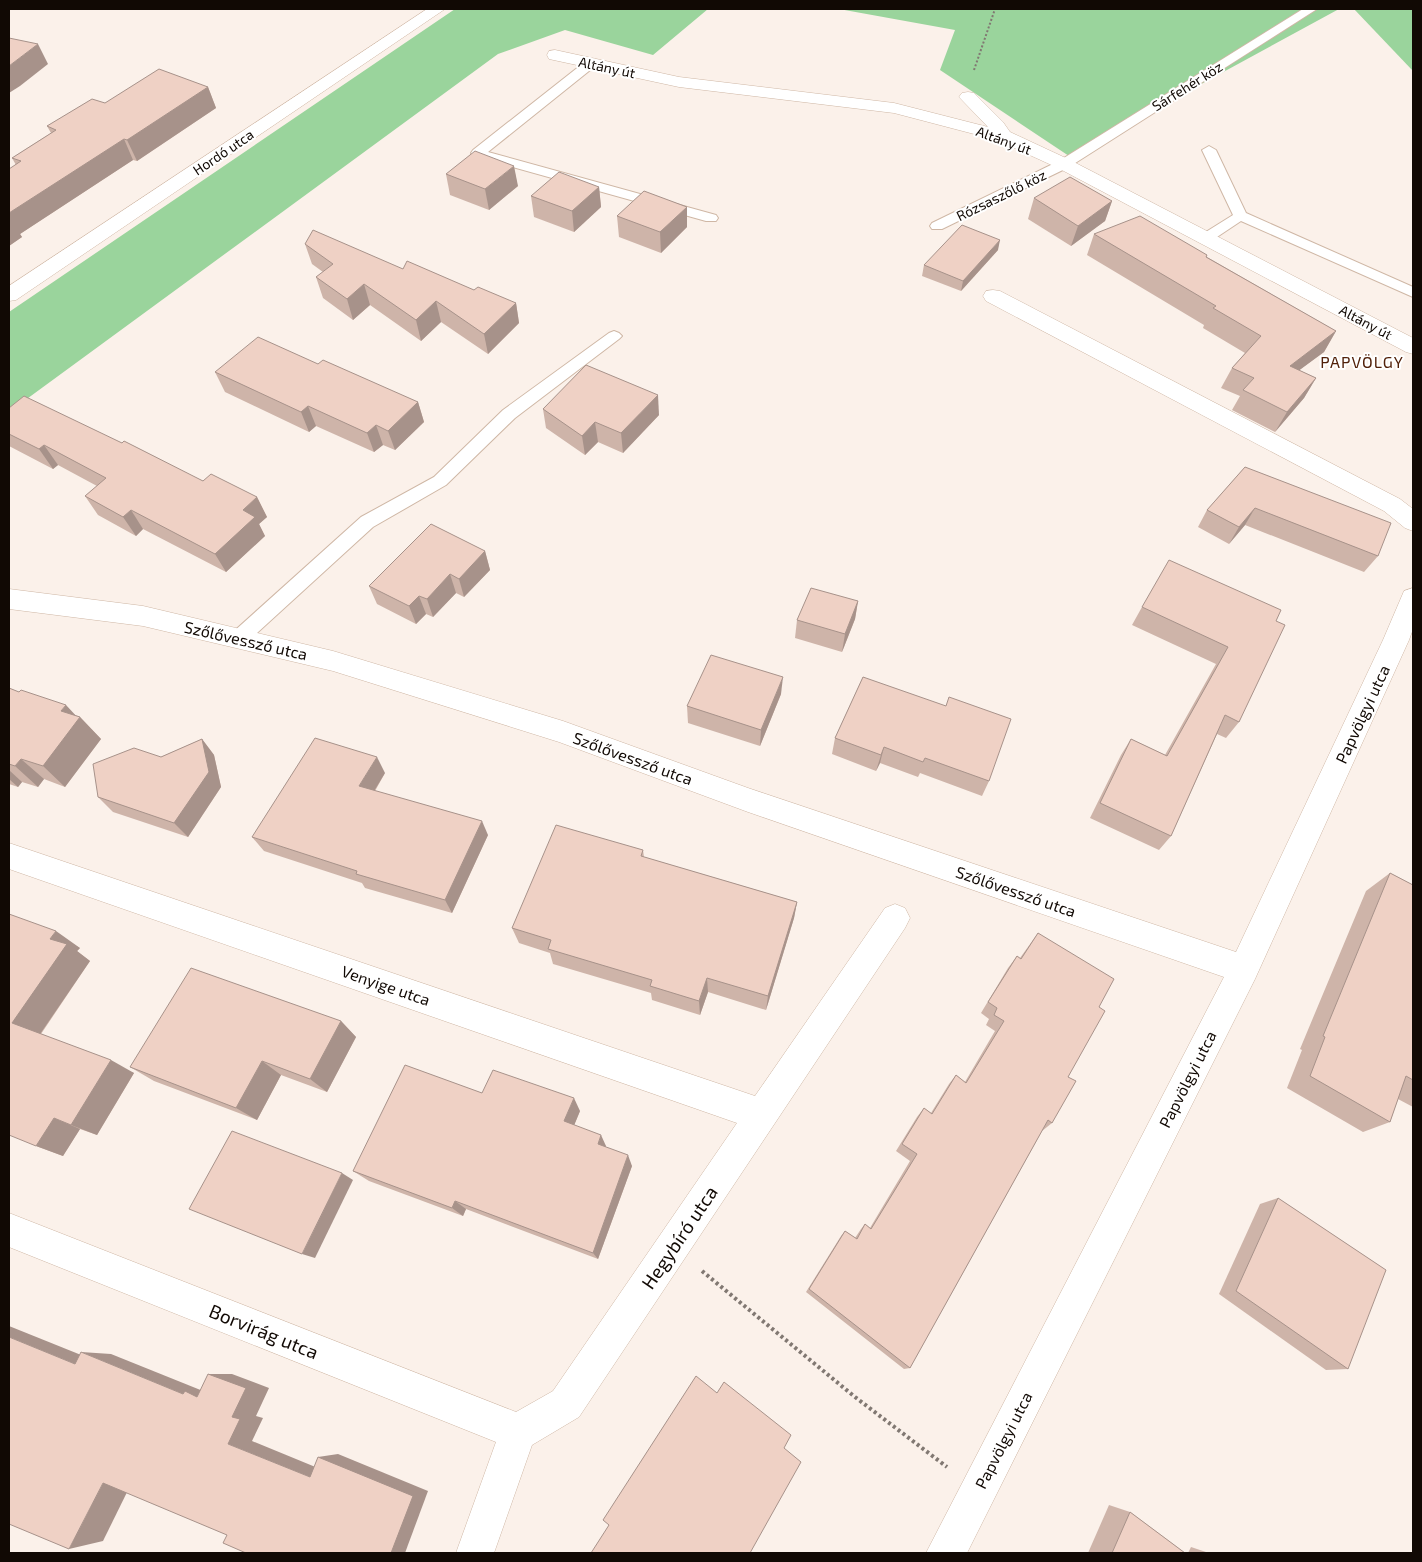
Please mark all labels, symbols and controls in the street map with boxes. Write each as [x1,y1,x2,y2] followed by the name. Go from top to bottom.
[577,53,637,81] street label: Altány út
[1149,58,1225,114] street label: Sárfehér köz
[974,122,1034,158] street label: Altány út
[189,125,257,179] street label: Hordó utca
[953,166,1049,224] street label: Rózsaszőlő köz
[1337,301,1395,343] street label: Altány út
[1320,352,1404,371] district label: PAPVÖLGY
[183,617,309,663] street label: Szőlővessző utca
[1331,662,1393,766] street label: Papvölgyi utca
[571,728,695,788] street label: Szőlővessző utca
[953,862,1079,920] street label: Szőlővessző utca
[339,961,433,1009] street label: Venyige utca
[1154,1027,1220,1131] street label: Papvölgyi utca
[636,1181,722,1293] street label: Hegybíró utca
[206,1299,322,1363] street label: Borvirág utca
[970,1388,1036,1492] street label: Papvölgyi utca

